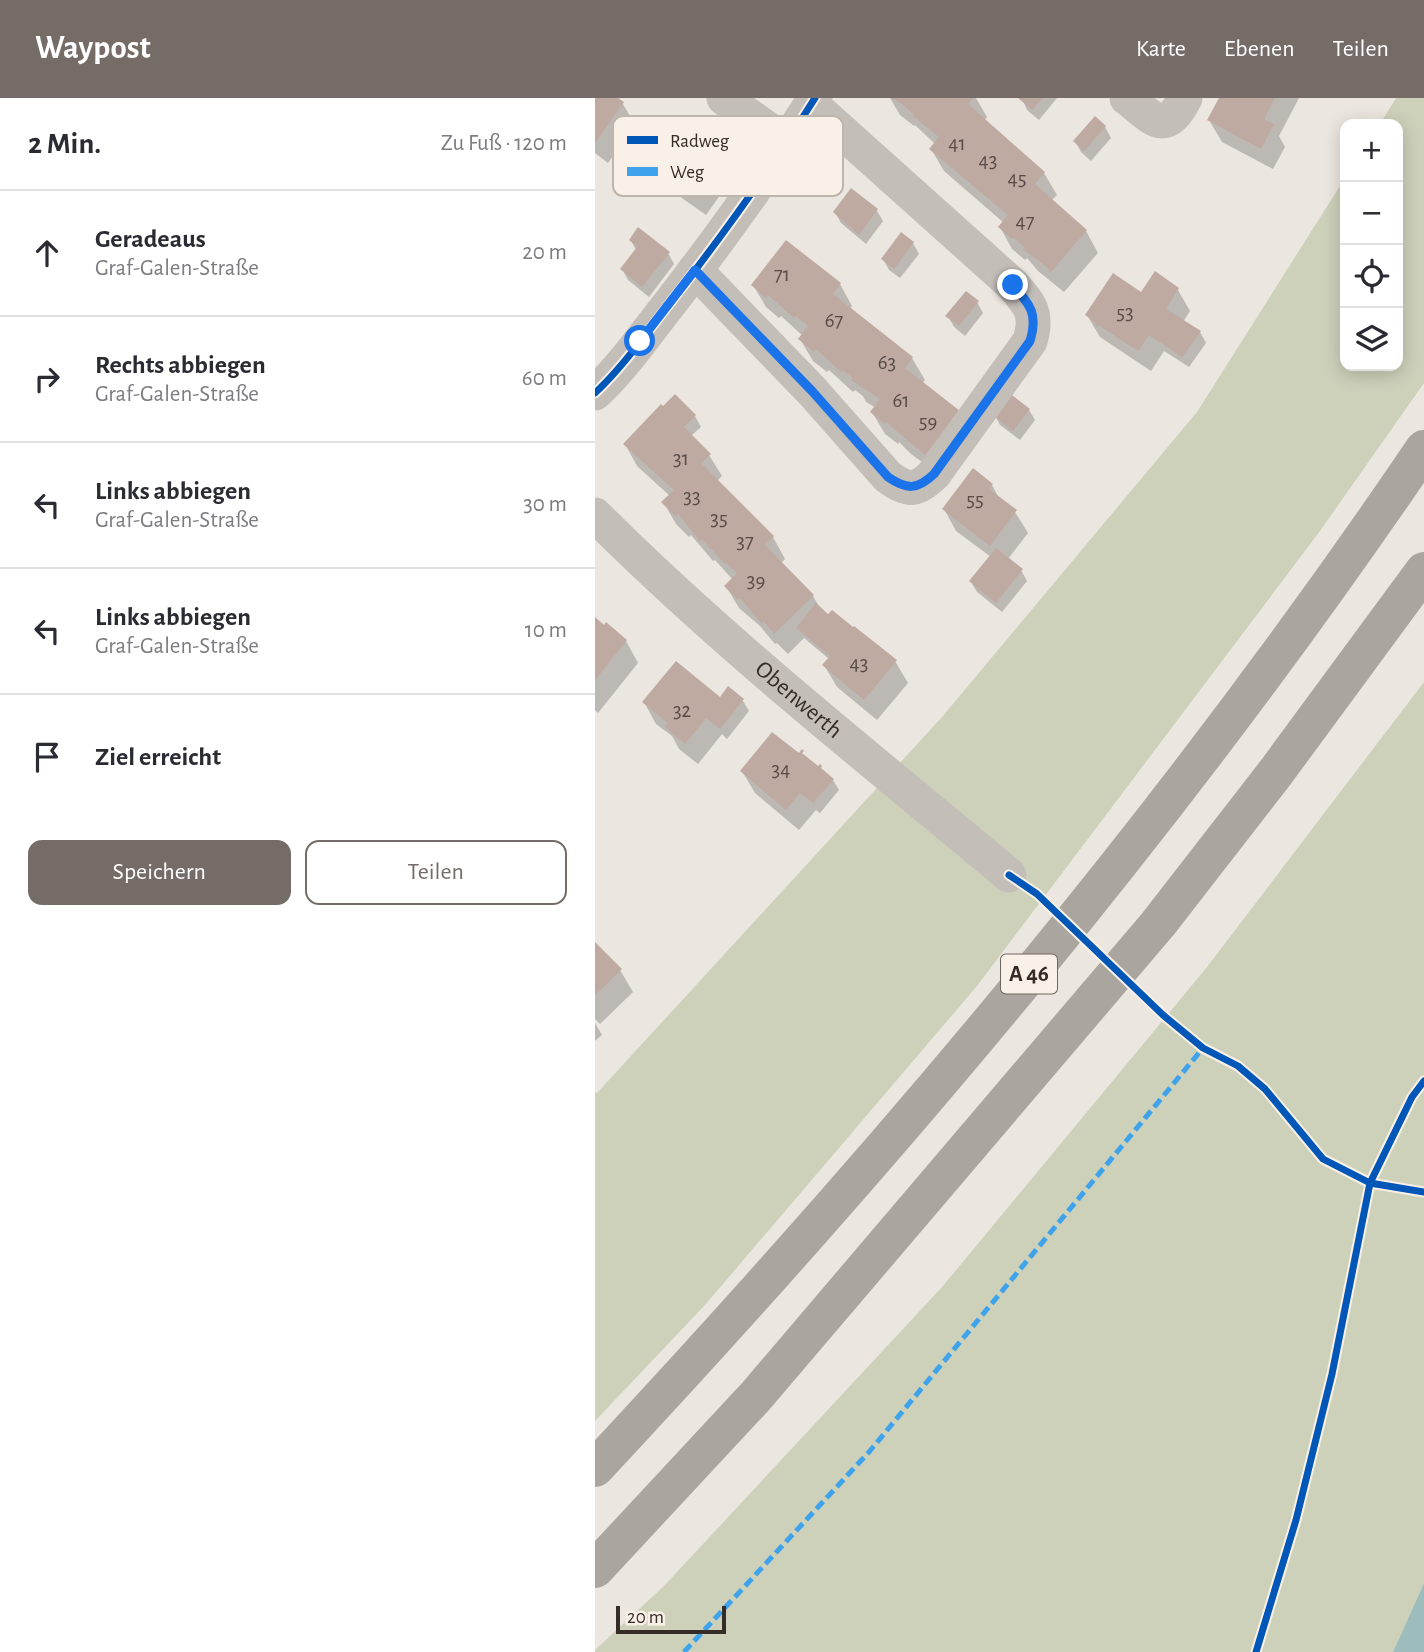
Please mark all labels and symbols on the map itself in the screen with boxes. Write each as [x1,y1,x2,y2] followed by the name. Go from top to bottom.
[613,116,843,196] legend
[670,132,730,151] text: Radweg
[948,133,966,154] house number: 41
[979,150,997,171] house number: 43
[670,163,705,182] text: Weg
[1008,168,1026,189] house number: 45
[1016,211,1035,232] house number: 47
[774,264,790,285] house number: 71
[997,269,1028,300] route end
[1116,302,1134,323] house number: 53
[825,310,844,331] house number: 67
[624,325,655,356] route start
[878,352,896,373] house number: 63
[892,390,910,411] house number: 61
[919,411,937,432] house number: 59
[673,448,689,469] house number: 31
[683,486,701,507] house number: 33
[966,489,984,510] house number: 55
[710,508,728,529] house number: 35
[736,531,754,552] house number: 37
[747,570,765,591] house number: 39
[850,653,868,674] house number: 43
[751,657,846,743] street label: Obenwerth
[673,700,691,721] house number: 32
[772,759,790,780] house number: 34
[1001,954,1057,994] road number: A 46
[616,1603,726,1635] scale bar

